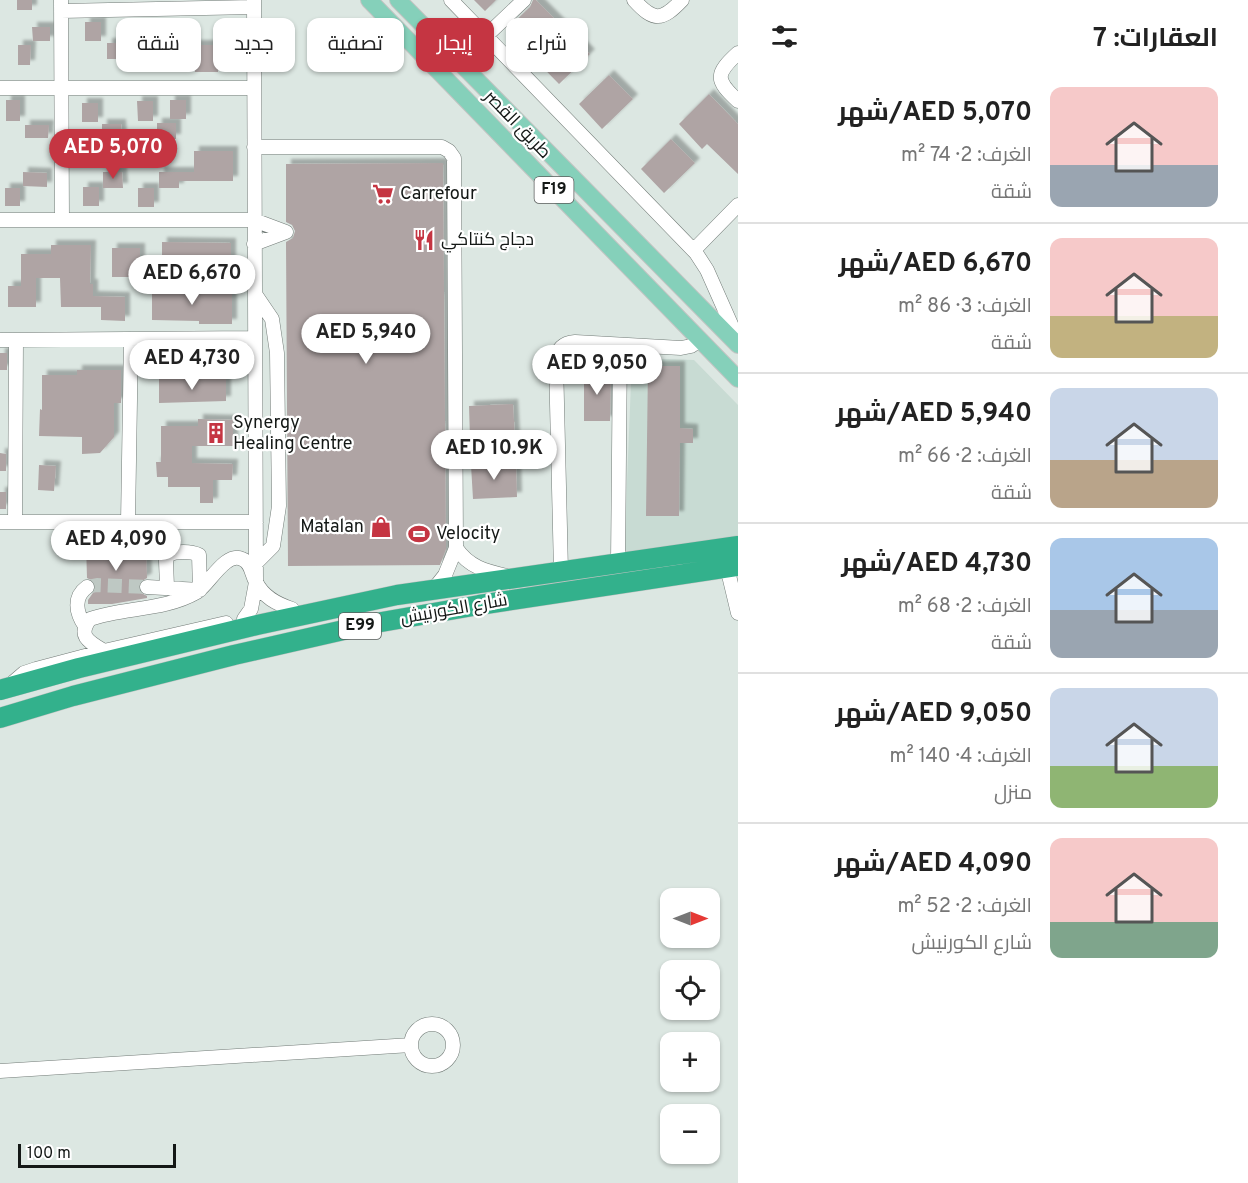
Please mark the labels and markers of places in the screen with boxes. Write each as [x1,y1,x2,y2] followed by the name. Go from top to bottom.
[44,129,182,180] pin: AED 5,070
[371,182,395,206] supermarket icon: Carrefour
[400,183,477,206] place label: Carrefour
[412,228,436,252] restaurant icon: دجاج كنتاكي
[441,229,534,253] place label: دجاج كنتاكي
[123,255,261,306] pin: AED 6,670
[297,314,435,365] pin: AED 5,940
[123,340,261,391] pin: AED 4,730
[528,345,666,396] pin: AED 9,050
[233,412,353,456] place label: Synergy Healing Centre
[204,421,228,445] building icon: Synergy Healing Centre
[425,430,563,481] pin: AED 10.9K
[369,515,393,539] shop icon: Matalan
[300,516,364,539] place label: Matalan
[47,521,185,572] pin: AED 4,090
[407,522,431,546] sports icon: Velocity
[436,523,500,546] place label: Velocity

